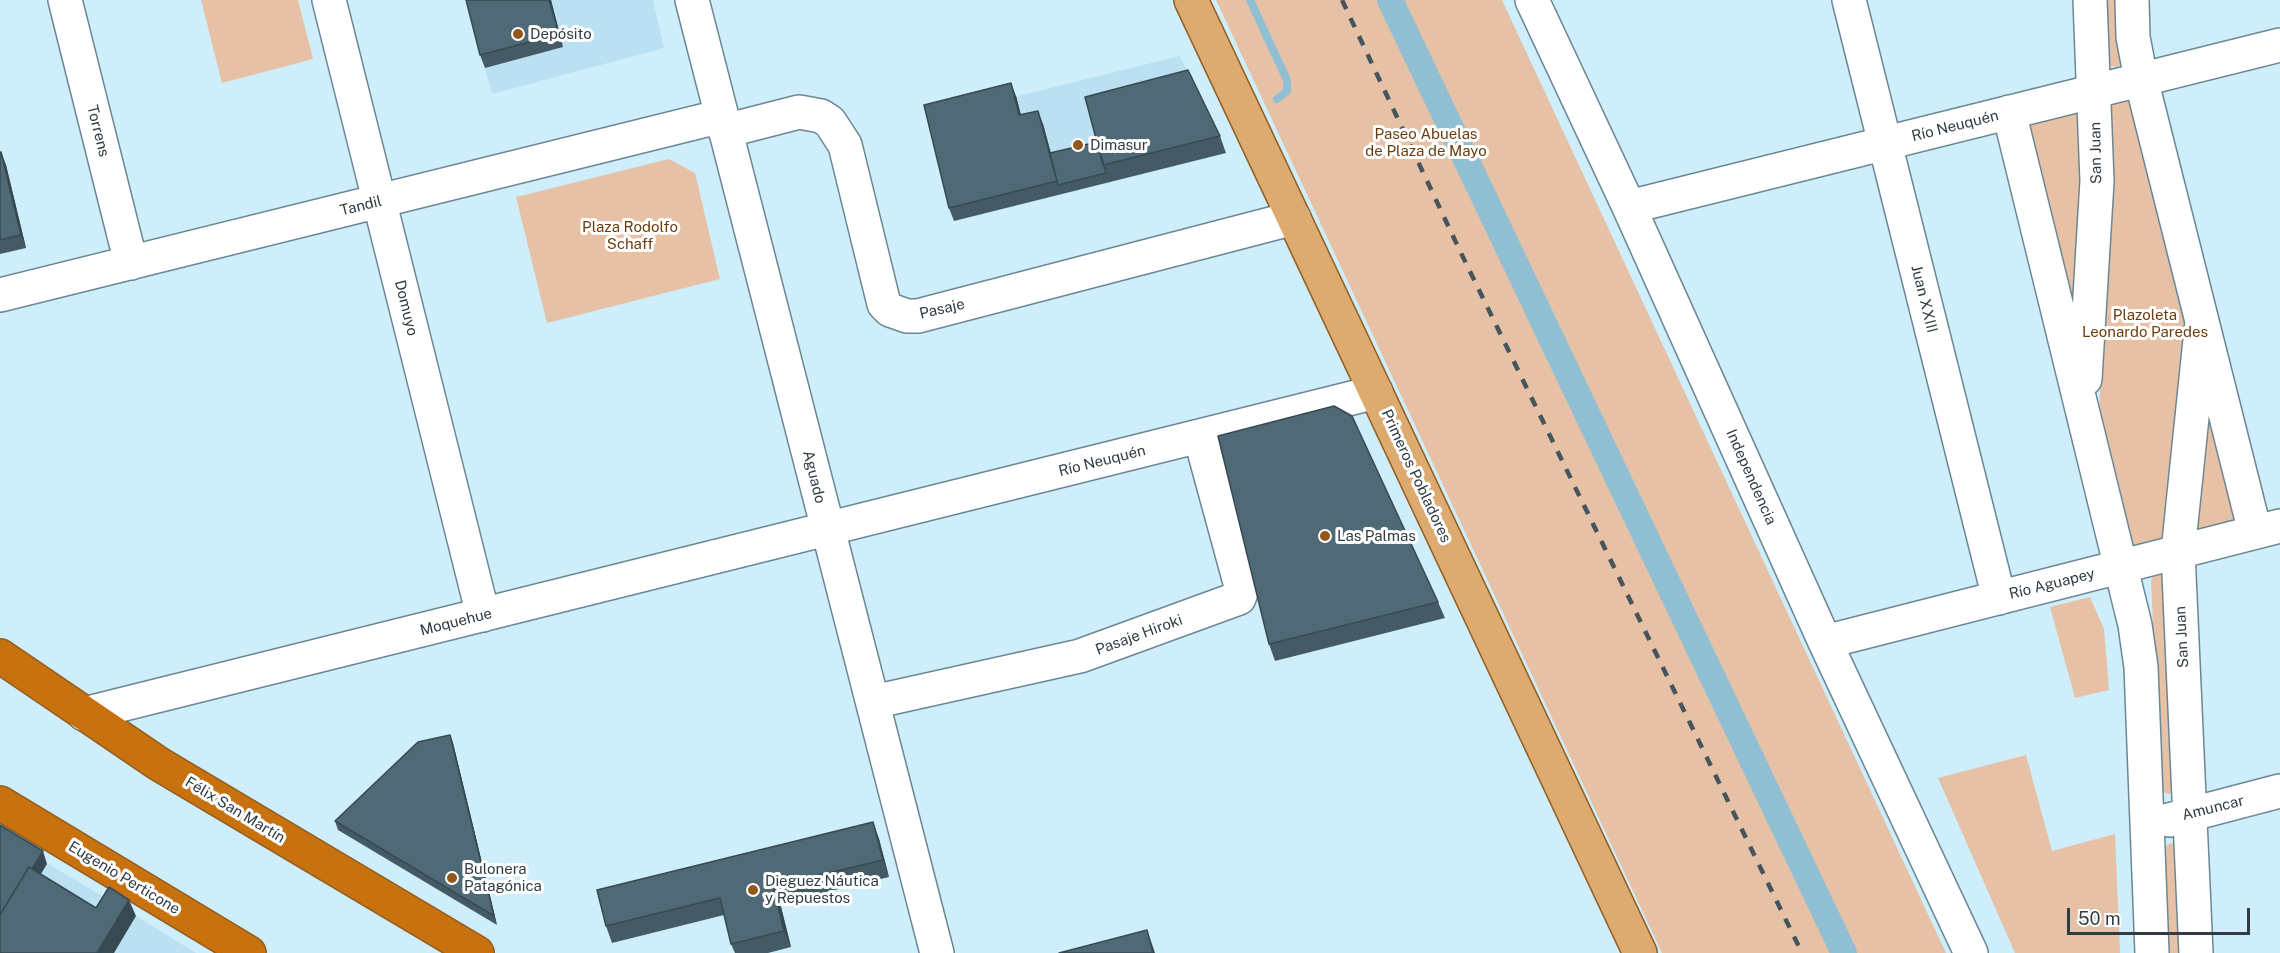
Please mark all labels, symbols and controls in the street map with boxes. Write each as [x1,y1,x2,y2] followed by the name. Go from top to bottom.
[530,25,592,43] place label: Depósito
[511,27,525,41] marker: Depósito
[83,103,113,159] street label: Torrens
[1910,107,2000,145] street label: Río Neuquén
[2086,122,2106,184] street label: San Juan
[1365,125,1487,160] park label: Paseo Abuelas de Plaza de Mayo
[1090,136,1148,154] place label: Dimasur
[1071,138,1085,152] marker: Dimasur
[338,192,384,220] street label: Tandil
[582,218,678,253] park label: Plaza Rodolfo Schaff
[1907,263,1941,335] street label: Juan XXIII
[390,278,422,338] street label: Domuyo
[918,295,966,323] street label: Pasaje
[2082,306,2208,341] park label: Plazoleta Leonardo Paredes
[1377,407,1455,545] street label: Primeros Pobladores
[1722,426,1780,528] street label: Independencia
[1057,442,1147,480] street label: Río Neuquén
[799,449,829,505] street label: Aguado
[1337,527,1416,545] place label: Las Palmas
[1318,529,1332,543] marker: Las Palmas
[2007,565,2097,603] street label: Río Aguapey
[418,604,494,640] street label: Moquehue
[2171,606,2193,668] street label: San Juan
[1093,611,1185,659] street label: Pasaje Hiroki
[182,773,288,847] street label: Félix San Martín
[2180,792,2246,824] street label: Amuncar
[65,838,183,918] street label: Eugenio Perticone
[464,860,542,895] place label: Bulonera Patagónica
[445,871,459,885] marker: Bulonera Patagónica
[765,872,879,907] place label: Dieguez Náutica y Repuestos
[746,883,760,897] marker: Dieguez Náutica y Repuestos
[2070,896,2253,934] scale bar
[2078,908,2121,929] text: 50 m

